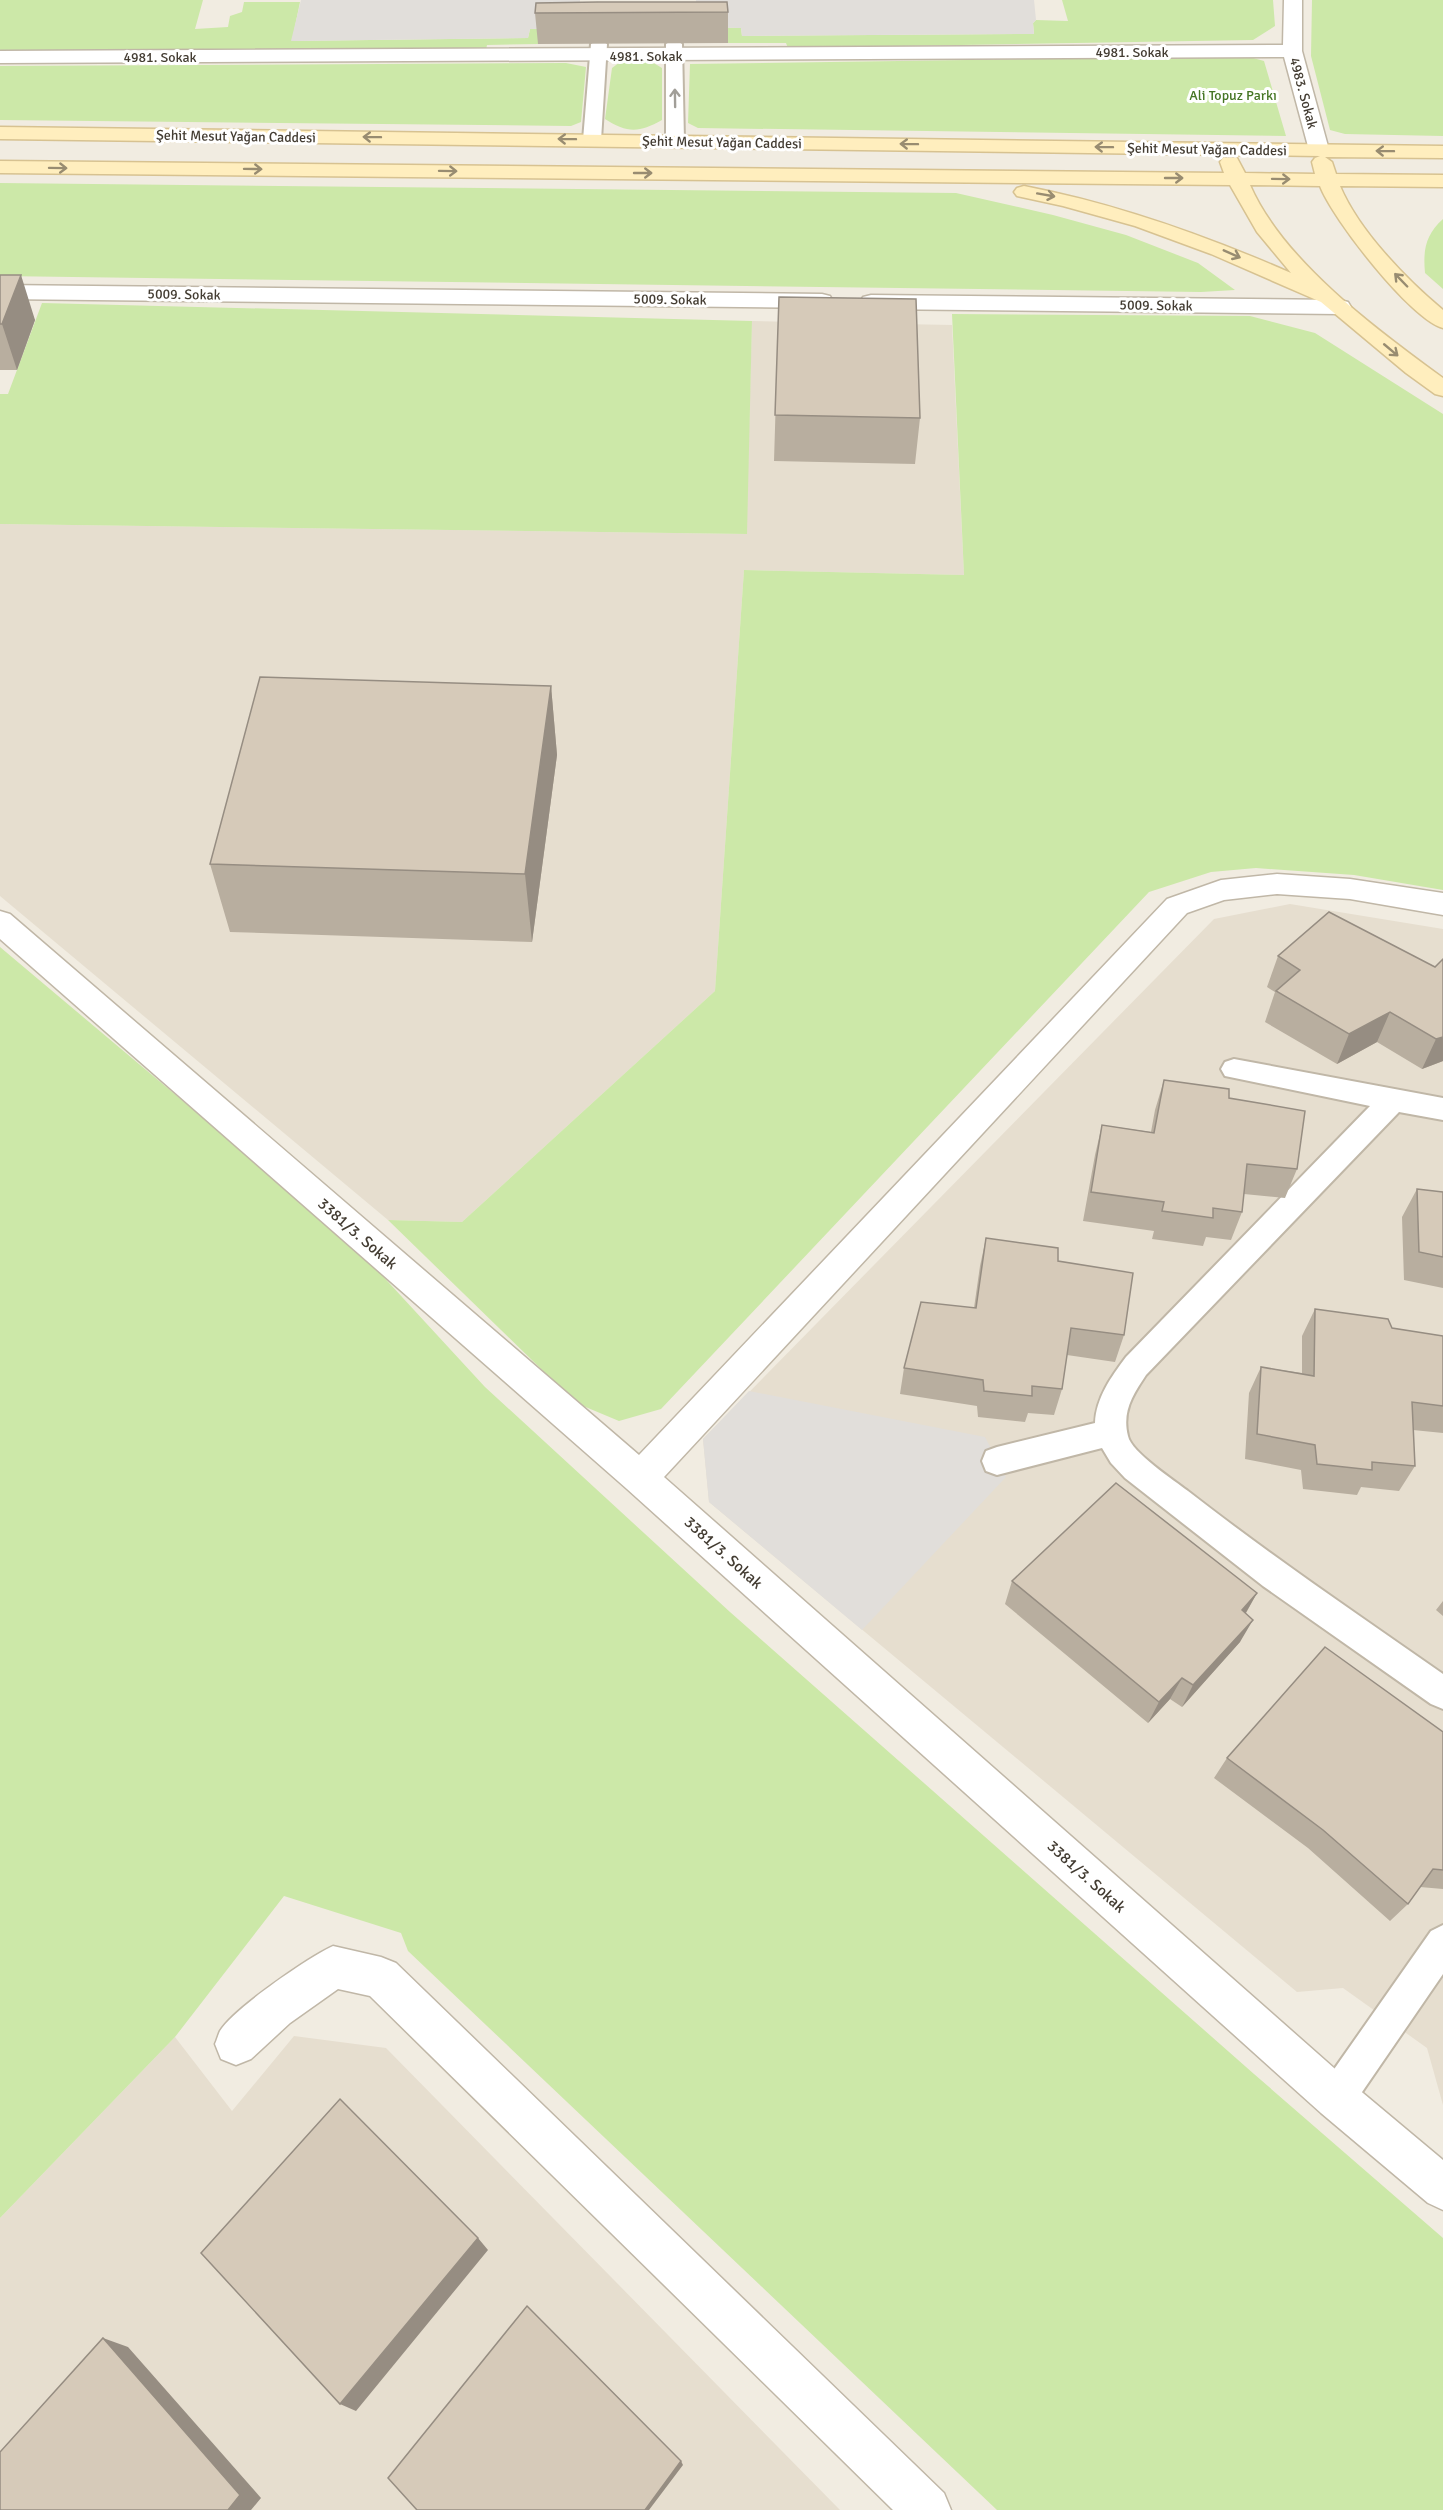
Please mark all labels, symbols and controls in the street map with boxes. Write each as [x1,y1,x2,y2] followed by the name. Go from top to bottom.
[1095,44,1169,61] street label: 4981. Sokak
[609,48,683,65] street label: 4981. Sokak
[123,49,197,66] street label: 4981. Sokak
[1286,56,1321,131] street label: 4983. Sokak
[1189,87,1277,104] park label: Ali Topuz Parkı
[669,89,681,109] one-way arrow
[156,127,316,146] street label: Şehit Mesut Yağan Caddesi
[363,131,383,143] one-way arrow
[558,133,578,145] one-way arrow
[642,133,802,152] street label: Şehit Mesut Yağan Caddesi
[900,138,920,150] one-way arrow
[1127,140,1287,159] street label: Şehit Mesut Yağan Caddesi
[1095,141,1115,153] one-way arrow
[1375,145,1395,157] one-way arrow
[48,162,68,173] one-way arrow
[243,164,263,175] one-way arrow
[438,165,458,177] one-way arrow
[633,167,653,179] one-way arrow
[1163,172,1183,184] one-way arrow
[1271,173,1291,185] one-way arrow
[1036,190,1056,201] one-way arrow
[1223,249,1241,260] one-way arrow
[1395,273,1409,288] one-way arrow
[147,285,221,304] street label: 5009. Sokak
[633,290,707,309] street label: 5009. Sokak
[1119,296,1193,315] street label: 5009. Sokak
[1383,343,1399,356] one-way arrow
[313,1194,401,1274] street label: 3381/3. Sokak
[680,1512,767,1593] street label: 3381/3. Sokak
[1043,1836,1130,1917] street label: 3381/3. Sokak

